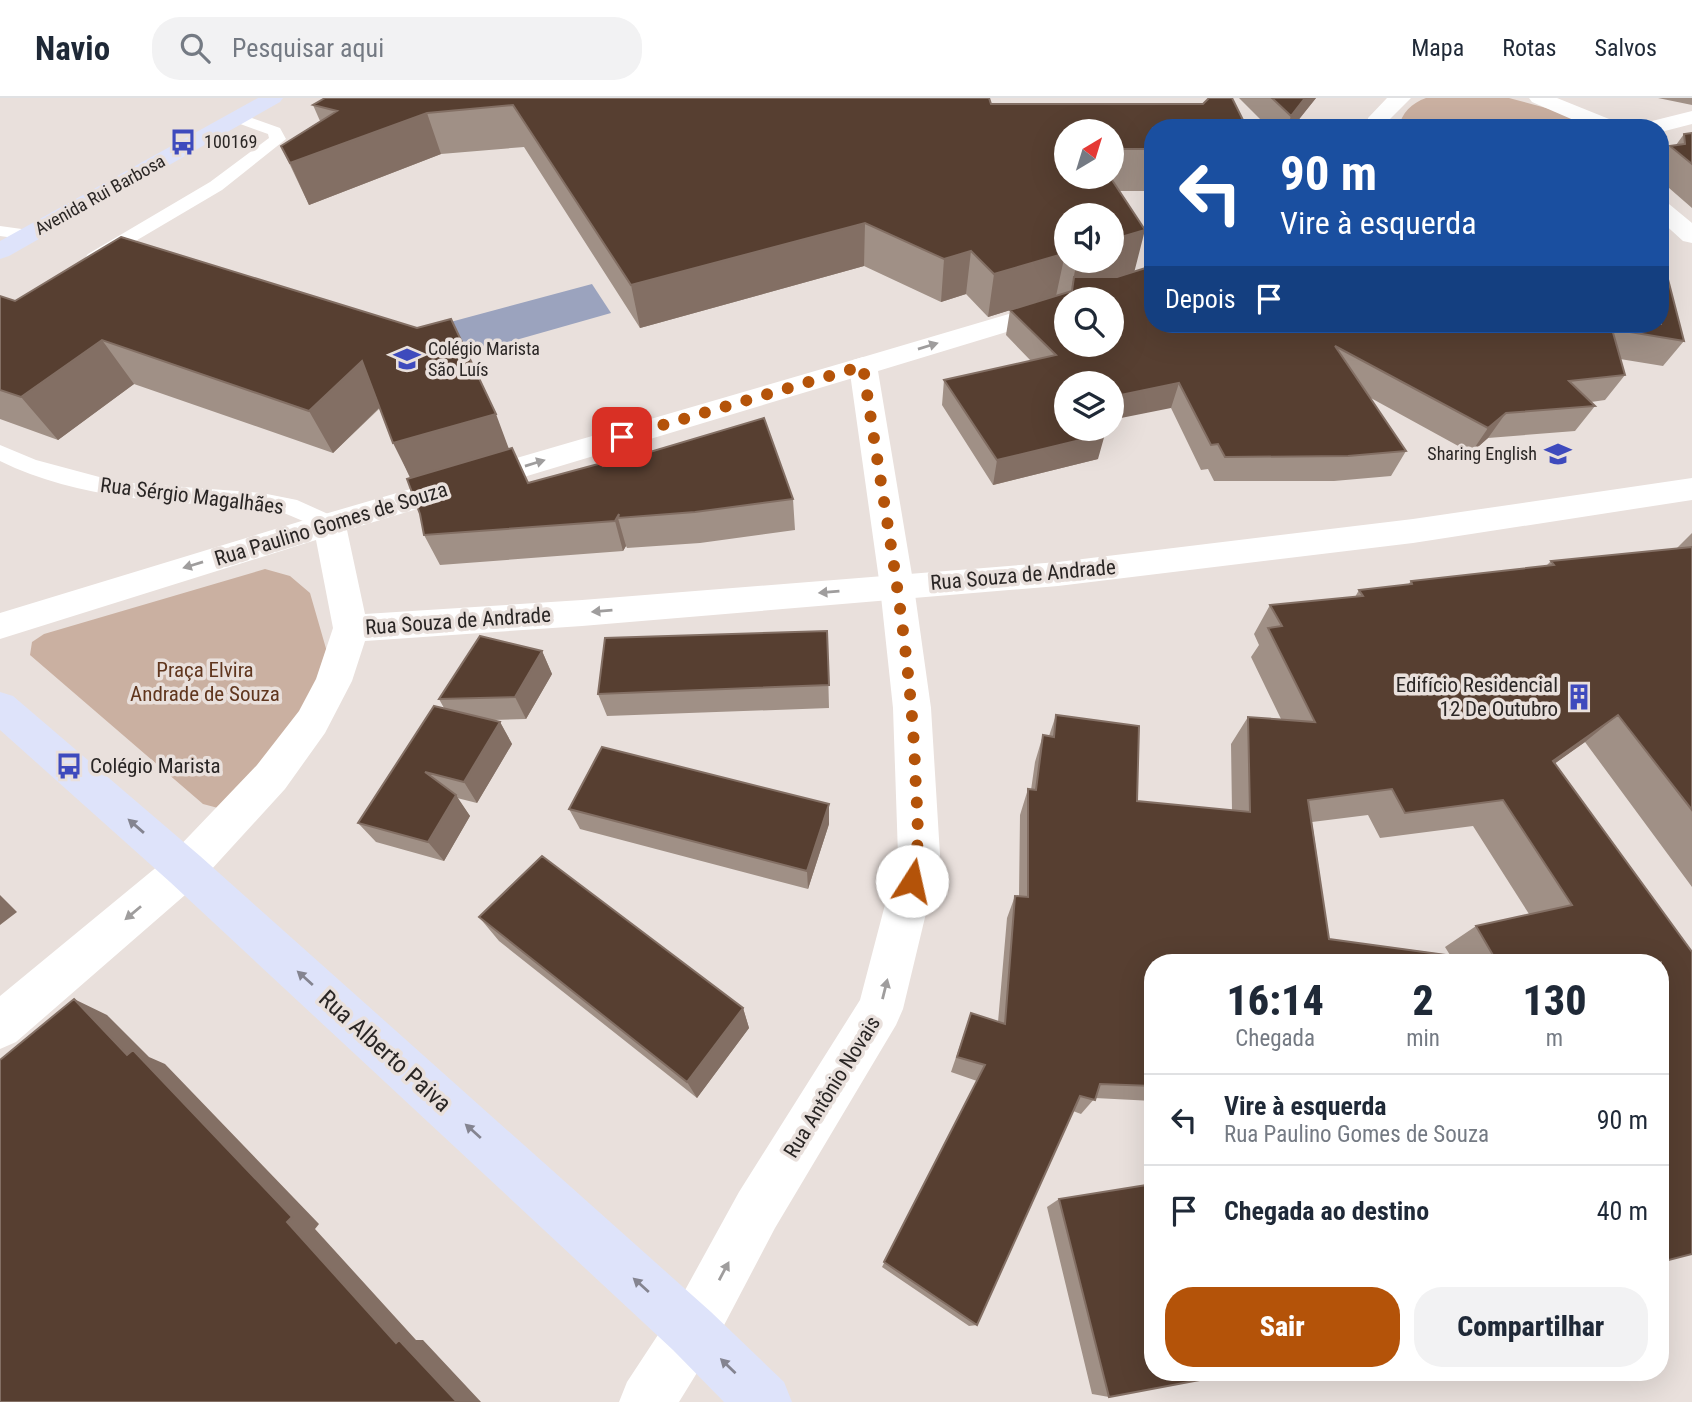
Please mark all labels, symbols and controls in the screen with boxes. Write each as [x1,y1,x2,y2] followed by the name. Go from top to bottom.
[152,17,642,80] search box
[35,29,110,68] text: Navio
[176,29,214,67] icon: search
[232,33,384,63] text: Pesquisar aqui
[1411,34,1464,62] text: Mapa
[1502,34,1556,62] text: Rotas
[1594,34,1657,62] text: Salvos
[1054,119,1124,189] north arrow
[1054,119,1124,441] map controls
[168,127,198,157] bus stop icon: 100169
[204,131,257,152] place label: 100169
[1280,145,1377,202] text: 90 m
[1165,147,1256,238] icon: left
[31,150,169,239] street label: Avenida Rui Barbosa
[1054,203,1124,273] button: sound
[1280,204,1476,242] text: Vire à esquerda
[1250,280,1288,318] icon: arrive
[1165,284,1236,314] text: Depois
[1054,287,1124,357] button: search
[428,338,540,380] place label: Colégio Marista São Luís
[918,341,939,351] one-way arrow
[392,344,422,374] school or university icon: Colégio Marista São Luís
[1054,371,1124,441] button: layers
[592,407,652,467] pin
[603,418,641,456] icon: arrive
[1543,439,1573,469] school or university icon: Sharing English
[1427,443,1537,464] place label: Sharing English
[525,457,546,467] one-way arrow
[99,473,285,519] street label: Rua Sérgio Magalhães
[212,477,450,571] street label: Rua Paulino Gomes de Souza
[929,555,1117,595] street label: Rua Souza de Andrade
[183,561,204,571] one-way arrow
[818,587,840,598] one-way arrow
[364,603,552,639] street label: Rua Souza de Andrade
[591,606,613,617] one-way arrow
[130,658,280,706] park label: Praça Elvira Andrade de Souza
[1396,673,1558,721] place label: Edifício Residencial 12 De Outubro
[1564,682,1594,712] building icon: Edifício Residencial 12 De Outubro
[54,751,84,781] bus stop icon: Colégio Marista
[90,754,221,778] place label: Colégio Marista
[127,818,145,834] one-way arrow
[875,844,949,918] position arrow
[124,905,142,921] one-way arrow
[296,970,314,986] one-way arrow
[1226,976,1324,1025] text: 16:14
[1412,976,1434,1025] text: 2
[1522,976,1587,1025] text: 130
[880,978,891,1000] one-way arrow
[313,984,457,1118] street label: Rua Alberto Paiva
[779,1012,885,1162] street label: Rua Antônio Novais
[1235,1025,1315,1052] text: Chegada
[1406,1025,1440,1052] text: min
[1546,1025,1563,1052] text: m
[1224,1091,1387,1121] text: Vire à esquerda
[1165,1101,1203,1139] icon: left
[1597,1105,1648,1135] text: 90 m
[1224,1121,1489,1148] text: Rua Paulino Gomes de Souza
[465,1124,482,1140] one-way arrow
[1165,1192,1203,1230] icon: arrive
[1224,1196,1429,1226] text: Chegada ao destino
[1597,1196,1648,1226] text: 40 m
[718,1261,730,1280] one-way arrow
[633,1277,650,1293] one-way arrow
[1165,1287,1400,1367] button: Sair
[1414,1287,1648,1367] button: Compartilhar
[720,1359,737,1375] one-way arrow

